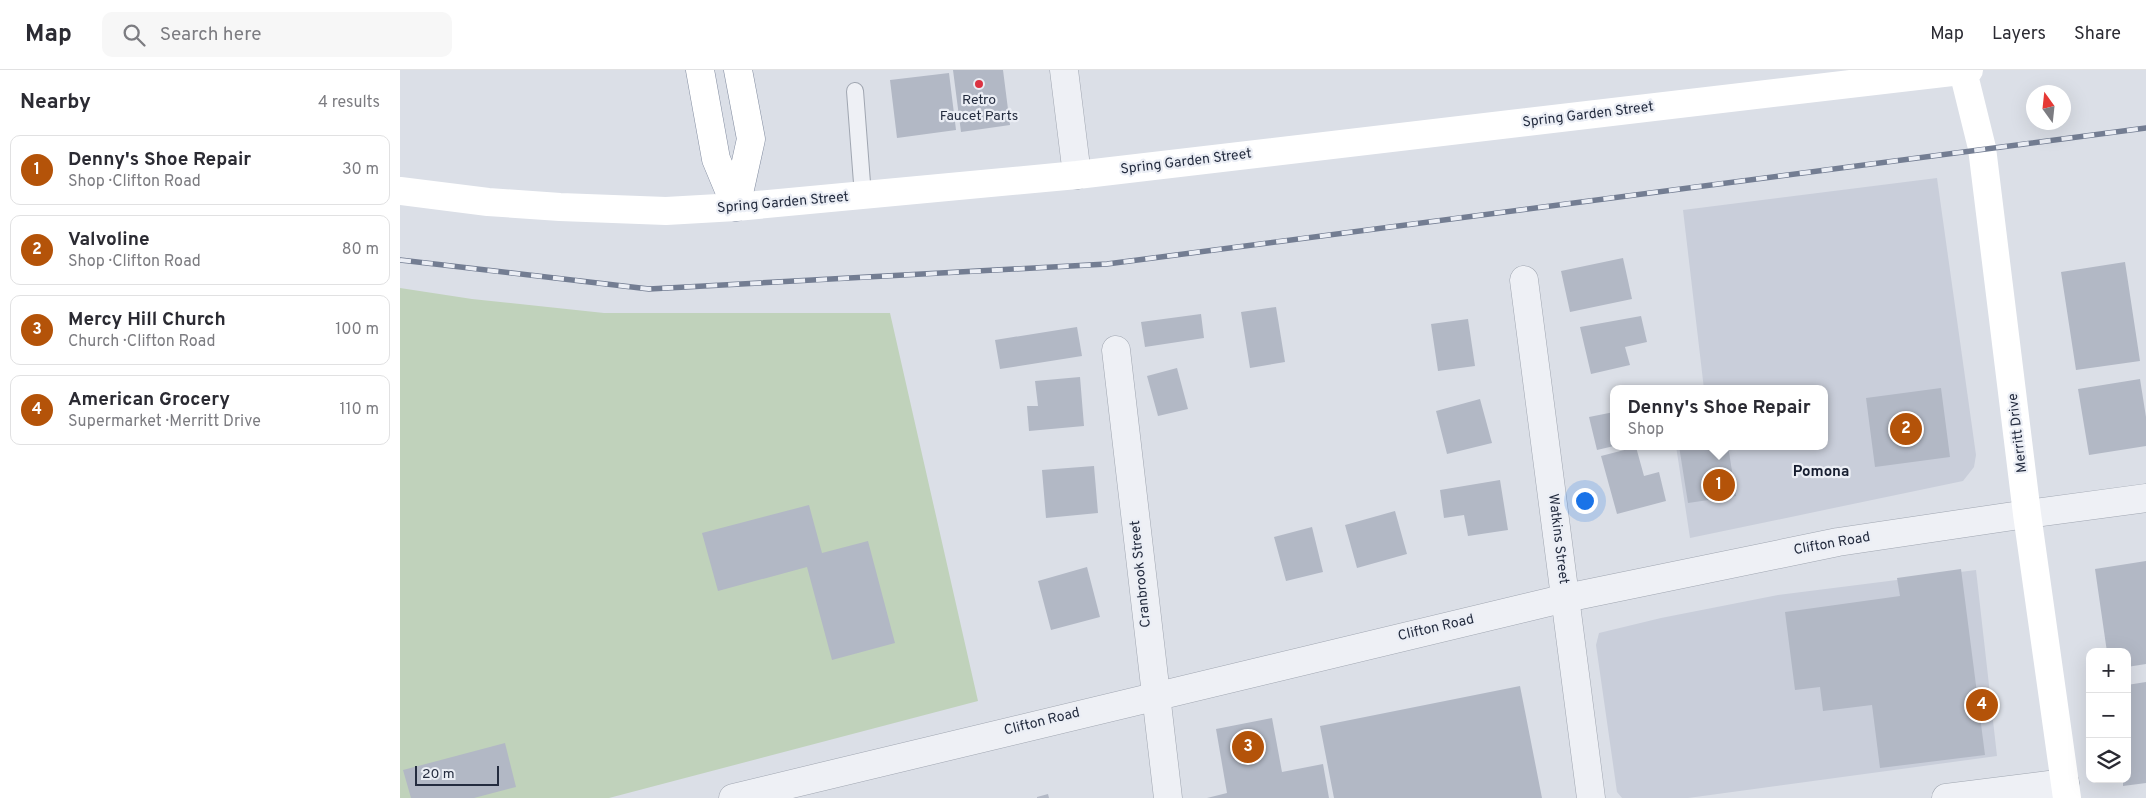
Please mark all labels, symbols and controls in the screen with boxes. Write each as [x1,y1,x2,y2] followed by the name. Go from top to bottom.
[102,12,452,57] search box
[25,20,72,50] text: Map
[120,21,148,49] icon: search
[160,23,261,47] text: Search here
[1930,23,1964,46] text: Map
[1992,23,2046,46] text: Layers
[2074,23,2121,46] text: Share
[973,78,985,90] marker: Retro Faucet Parts
[2026,85,2071,130] north arrow
[20,89,91,116] text: Nearby
[940,92,1018,125] place label: Retro Faucet Parts
[318,93,380,113] text: 4 results
[1521,99,1655,131] street label: Spring Garden Street
[1119,146,1253,178] street label: Spring Garden Street
[68,148,251,172] text: Denny's Shoe Repair
[34,160,40,180] text: 1
[342,160,379,180] text: 30 m
[68,172,201,192] text: Shop · Clifton Road
[717,189,849,217] street label: Spring Garden Street
[68,228,150,252] text: Valvoline
[32,240,42,260] text: 2
[342,240,379,260] text: 80 m
[68,252,201,272] text: Shop · Clifton Road
[68,308,226,332] text: Mercy Hill Church
[32,320,42,340] text: 3
[335,320,379,340] text: 100 m
[68,332,215,352] text: Church · Clifton Road
[1610,385,1828,450] popup
[68,388,230,412] text: American Grocery
[2005,392,2031,474] street label: Merritt Drive
[1627,396,1811,420] text: Denny's Shoe Repair
[32,400,42,420] text: 4
[339,400,379,420] text: 110 m
[1890,410,1922,448] pin: 2
[68,412,261,432] text: Supermarket · Merritt Drive
[1627,420,1664,440] text: Shop
[1793,463,1849,482] district label: Pomona
[1703,466,1735,504] pin: 1
[1572,488,1598,514] your location
[1544,493,1572,585] street label: Watkins Street
[1127,520,1155,628] street label: Cranbrook Street
[1792,529,1872,559] street label: Clifton Road
[1396,611,1476,645] street label: Clifton Road
[2086,648,2131,783] map controls
[2086,648,2131,693] button: +
[1966,686,1998,724] pin: 4
[2086,693,2131,738] button: −
[1002,704,1082,740] street label: Clifton Road
[1232,728,1264,766] pin: 3
[2086,738,2131,783] button: layers
[415,763,499,786] scale bar
[422,766,455,783] text: 20 m

